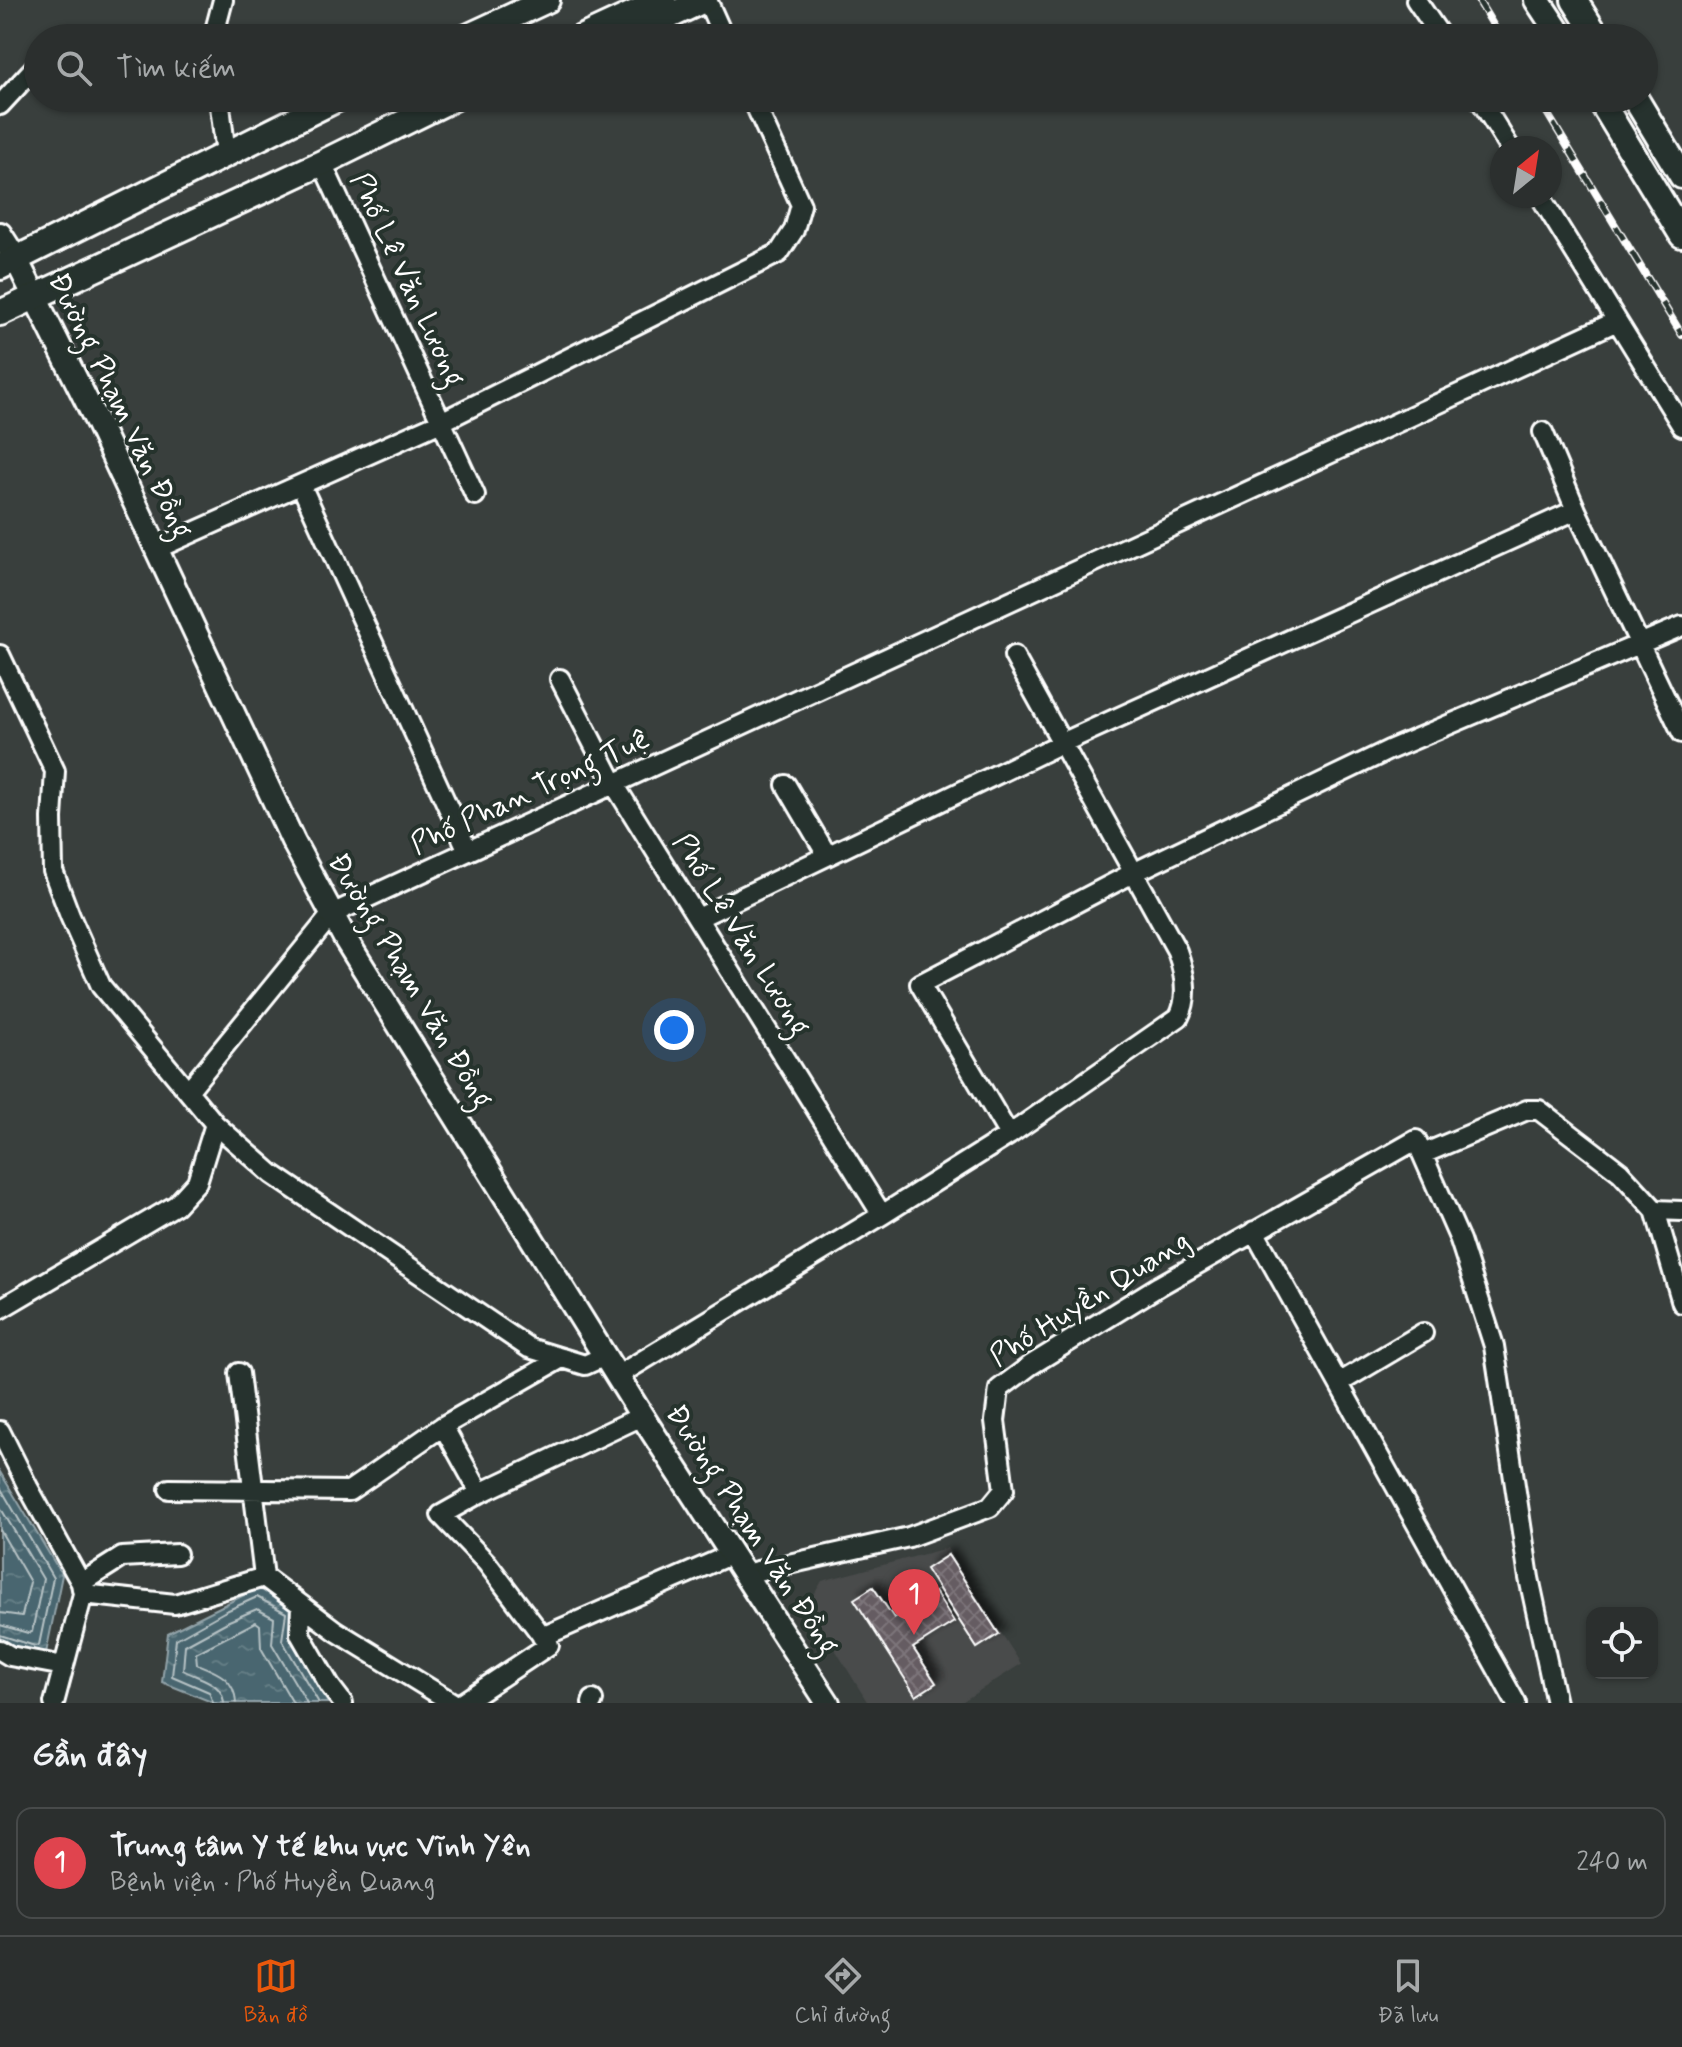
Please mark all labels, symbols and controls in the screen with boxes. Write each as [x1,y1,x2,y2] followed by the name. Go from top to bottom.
[24,24,1658,112] search box
[52,46,96,90] icon: search
[116,49,236,88] text: Tìm kiếm
[1490,136,1562,208] north arrow
[337,166,474,395] street label: Phố Lê Văn Lương
[36,266,202,547] street label: Đường Phạm Văn Đồng
[404,720,657,867] street label: Phố Phan Trọng Tuệ
[660,826,819,1046] street label: Phố Lê Văn Lương
[316,846,502,1118] street label: Đường Phạm Văn Đồng
[654,1010,694,1050] your location
[982,1222,1198,1376] street label: Phố Huyền Quang
[654,1397,848,1665] street label: Đường Phạm Văn Đồng
[888,1569,940,1635] pin: 1
[1586,1607,1658,1679] map controls
[1586,1607,1658,1679] button: locate
[32,1733,148,1778] text: Gần đây
[110,1827,531,1866] text: Trung tâm Y tế khu vực Vĩnh Yên
[54,1846,66,1880] text: 1
[1576,1846,1648,1880] text: 240 m
[110,1866,435,1900] text: Bệnh viện · Phố Huyền Quang
[243,1954,308,2030] tab: Bản đồ
[795,1954,891,2030] tab: Chỉ đường
[1378,1954,1439,2030] tab: Đã lưu

